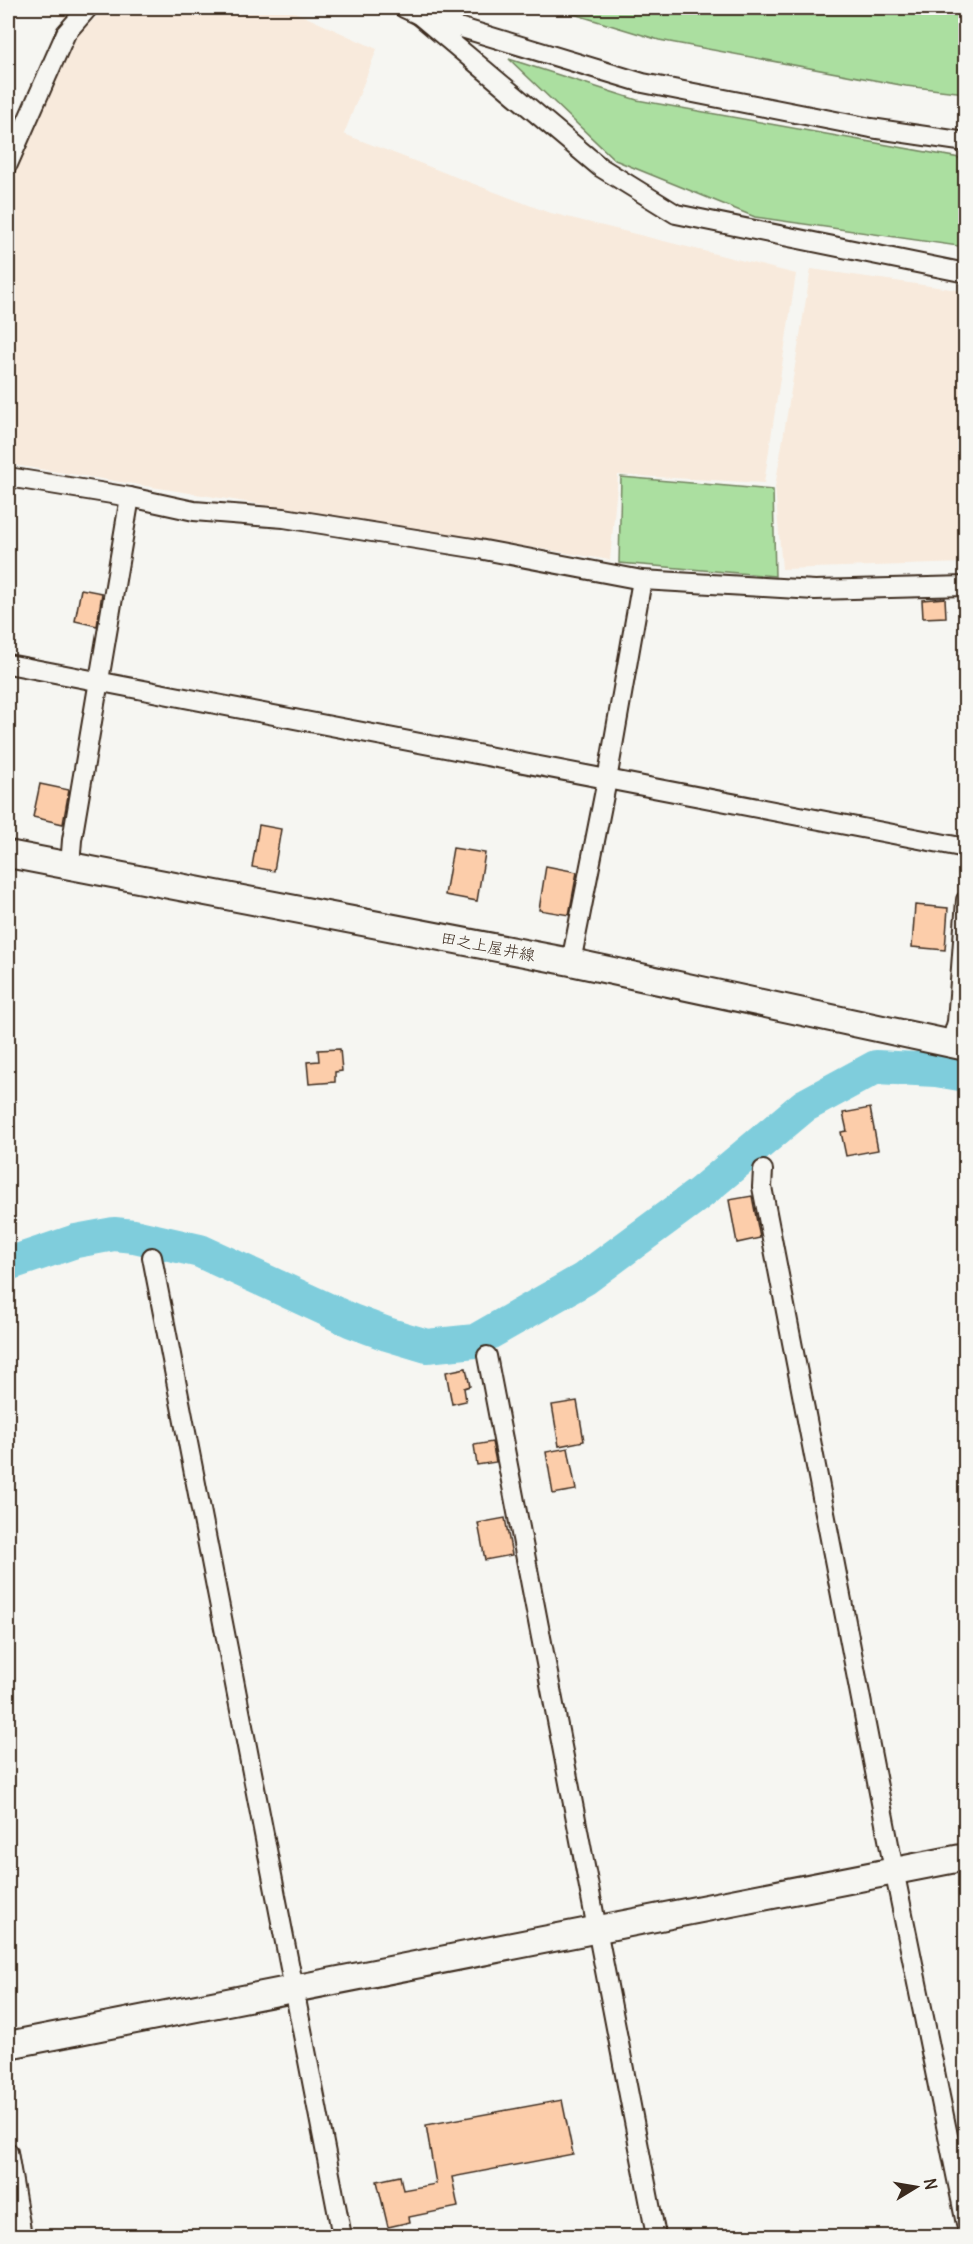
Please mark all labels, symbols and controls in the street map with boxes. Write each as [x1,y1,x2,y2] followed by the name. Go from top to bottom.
[439,927,537,965] street label: 田之上屋井線
[886,2157,946,2217] north arrow
[920,2177,942,2191] text: N

